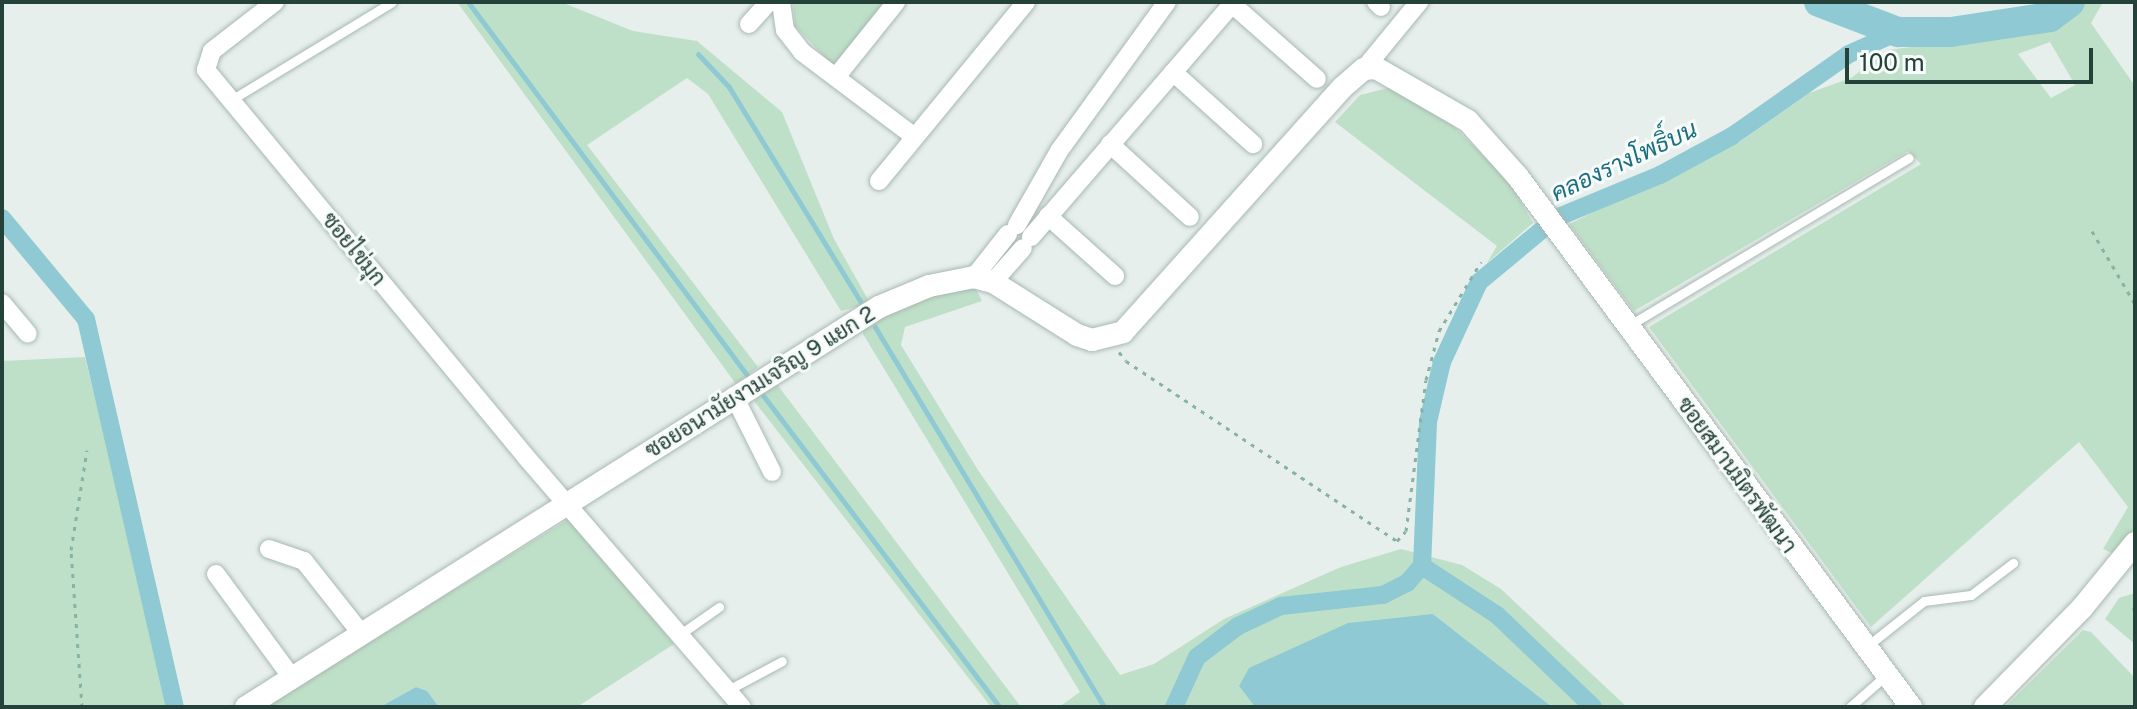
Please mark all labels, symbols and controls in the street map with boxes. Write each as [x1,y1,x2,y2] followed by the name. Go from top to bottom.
[1849,32,2097,82] scale bar
[1859,48,1925,76] text: 100 m
[1546,115,1702,207] water label: คลองรางโพธิ์บน
[316,207,392,291] street label: ซอยไข่มุก
[640,300,880,464] street label: ซอยอนามัยงามเจริญ 9 แยก 2
[1672,392,1802,558] street label: ซอยสมานมิตรพัฒนา

